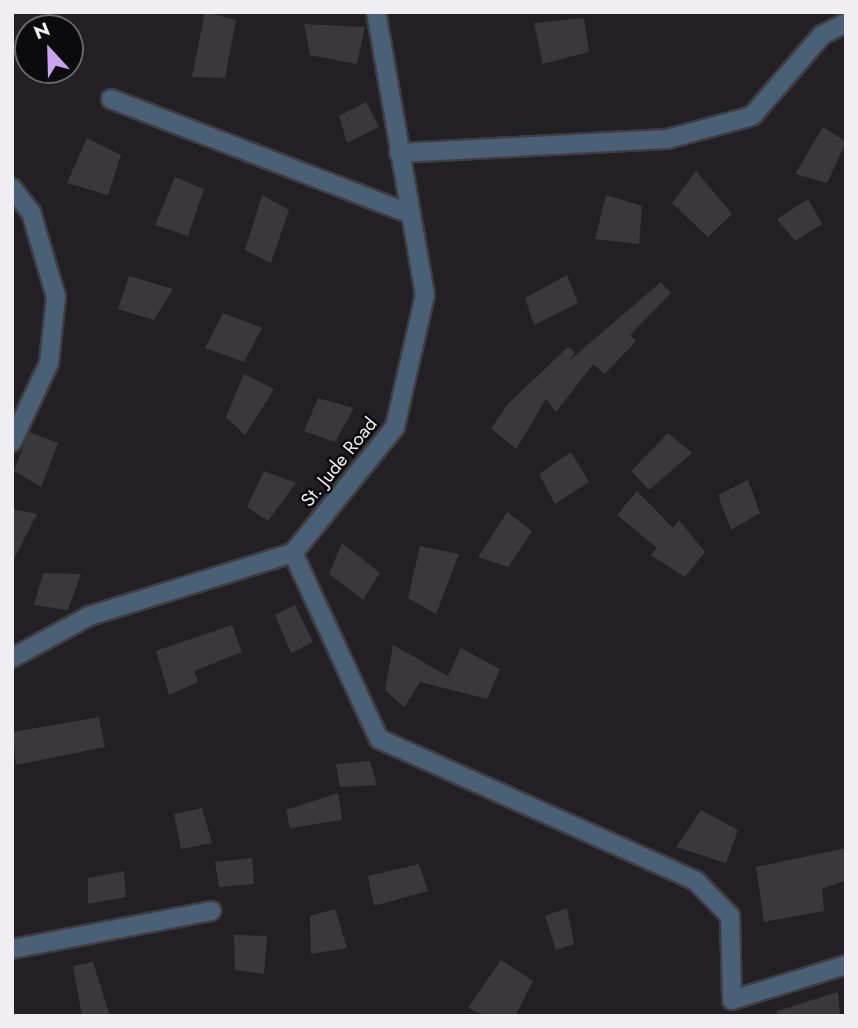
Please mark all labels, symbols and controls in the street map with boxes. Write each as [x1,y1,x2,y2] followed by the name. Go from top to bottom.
[14,14,84,84] north arrow
[30,16,54,46] text: N
[296,413,382,511] street label: St. Jude Road

